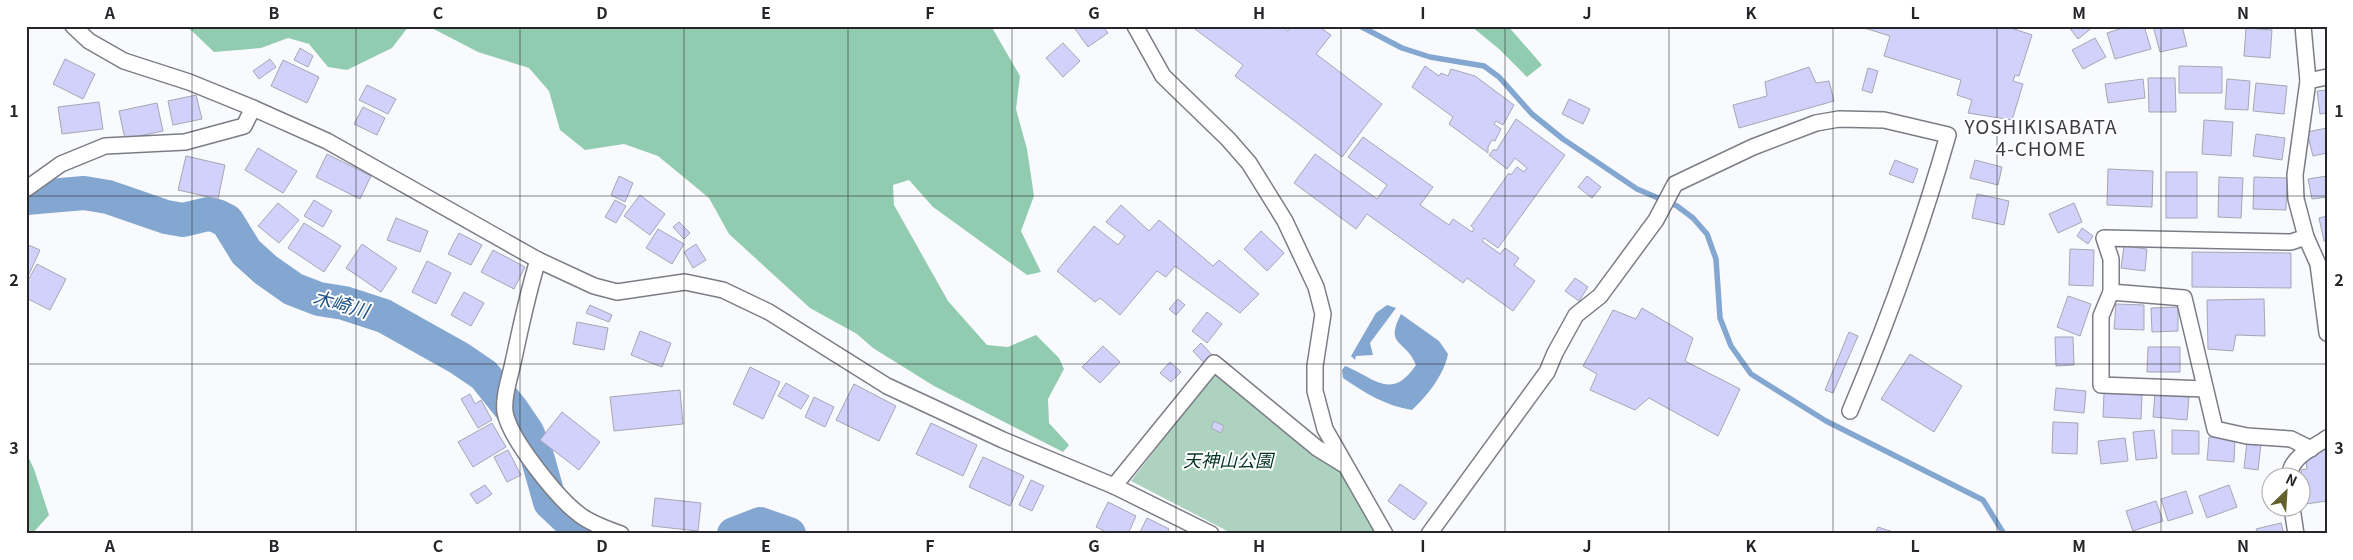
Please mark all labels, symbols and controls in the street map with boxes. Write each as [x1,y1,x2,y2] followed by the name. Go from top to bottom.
[104,0,116,24] text: A
[269,0,280,24] text: B
[433,0,444,24] text: C
[596,0,608,24] text: D
[761,0,771,24] text: E
[925,0,935,24] text: F
[1088,0,1100,24] text: G
[1253,0,1265,24] text: H
[1420,0,1426,24] text: I
[1582,0,1592,24] text: J
[1746,0,1758,24] text: K
[1910,0,1920,24] text: L
[2072,0,2086,24] text: M
[2237,0,2249,24] text: N
[9,98,19,122] text: 1
[2334,98,2344,122] text: 1
[1963,112,2118,161] district label: YOSHIKISABATA 4-CHOME
[9,267,19,291] text: 2
[2334,267,2344,291] text: 2
[310,282,374,323] water label: 木崎川
[9,435,19,459] text: 3
[2334,435,2344,459] text: 3
[1183,446,1276,472] park label: 天神山公園
[2260,468,2310,518] north arrow
[2283,468,2301,491] text: N
[104,533,116,557] text: A
[269,533,280,557] text: B
[433,533,444,557] text: C
[596,533,608,557] text: D
[761,533,771,557] text: E
[925,533,935,557] text: F
[1088,533,1100,557] text: G
[1253,533,1265,557] text: H
[1420,533,1426,557] text: I
[1582,533,1592,557] text: J
[1746,533,1758,557] text: K
[1910,533,1920,557] text: L
[2072,533,2086,557] text: M
[2237,533,2249,557] text: N

